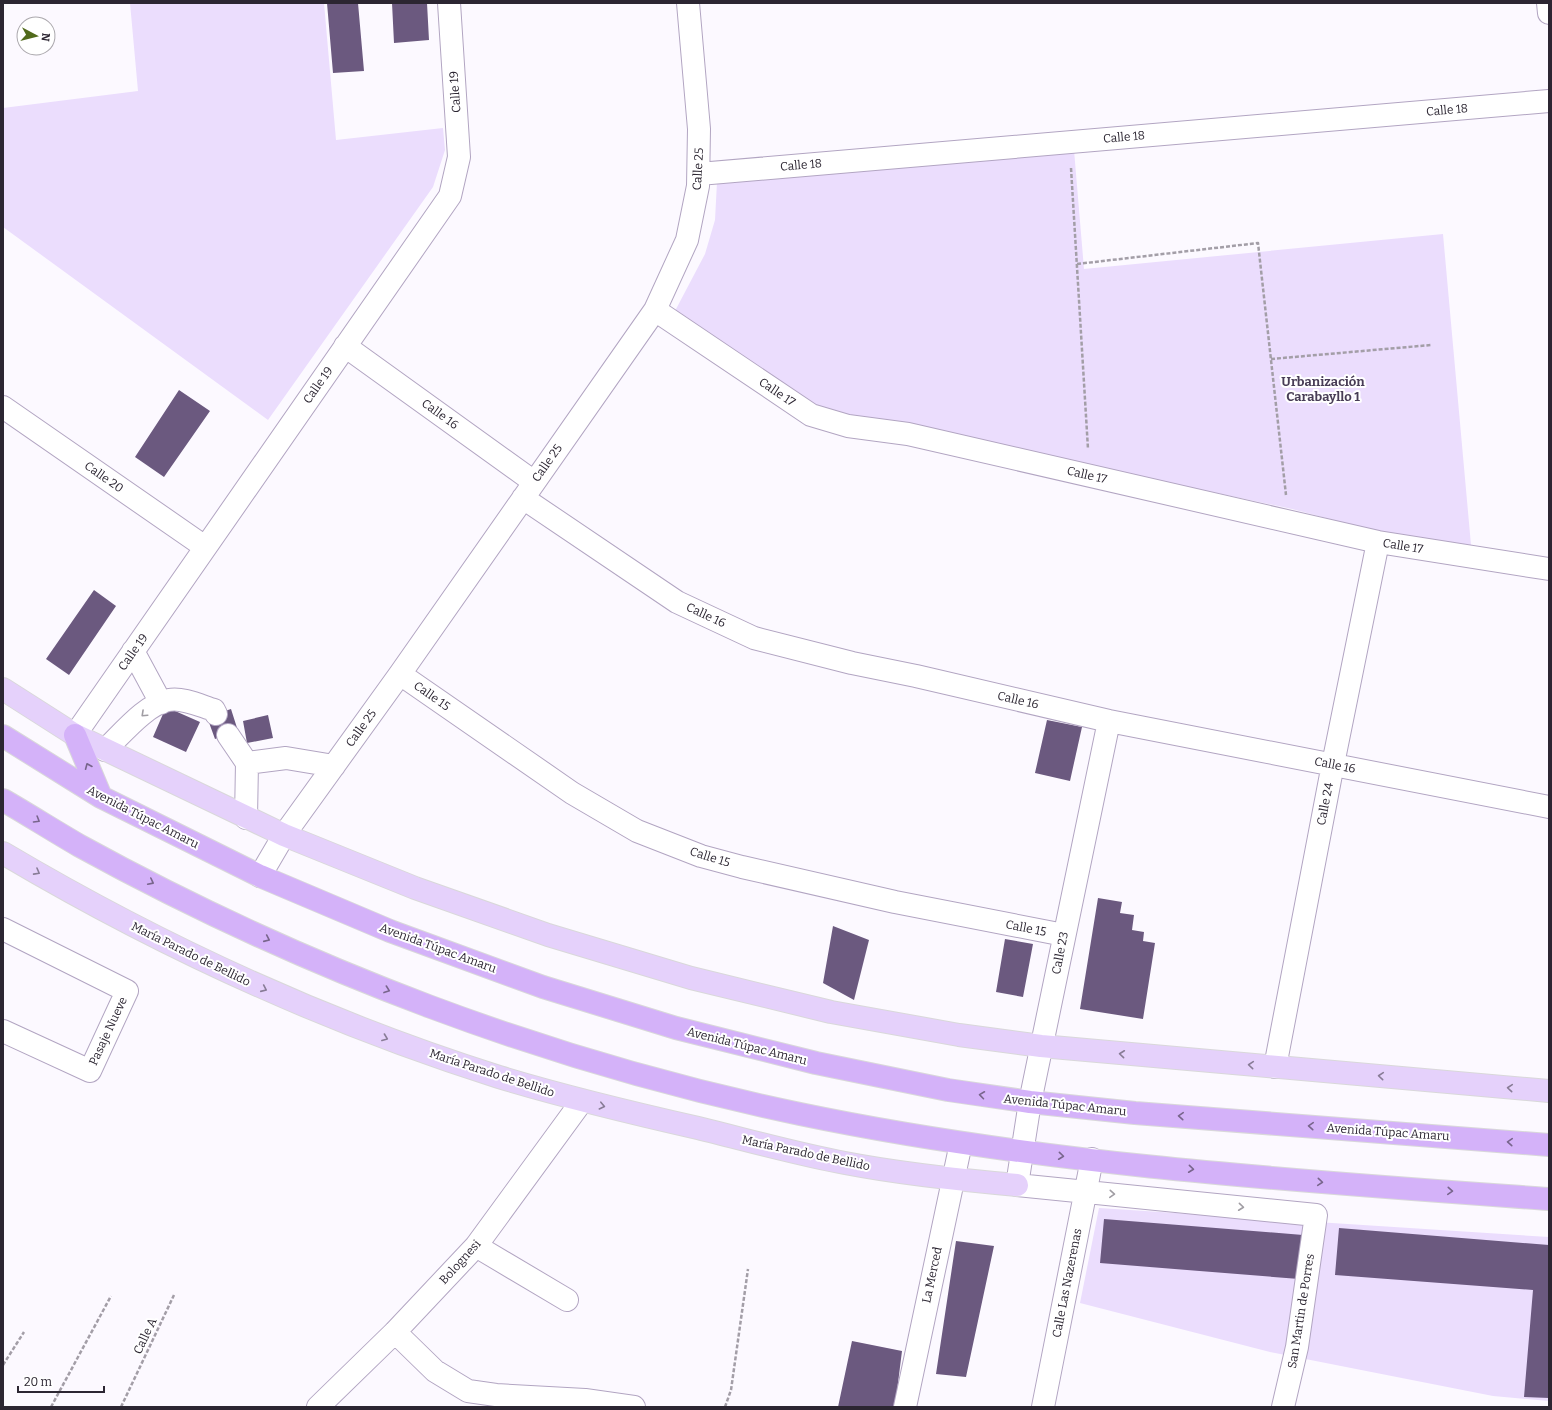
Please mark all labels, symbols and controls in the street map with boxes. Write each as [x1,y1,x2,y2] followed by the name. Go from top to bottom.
[16,16,56,56] north arrow
[38,32,52,43] text: N
[447,71,463,113] street label: Calle 19
[1425,101,1469,119] street label: Calle 18
[1102,128,1146,146] street label: Calle 18
[690,147,706,191] street label: Calle 25
[779,156,823,174] street label: Calle 18
[300,364,336,406] street label: Calle 19
[1281,374,1365,404] district label: Urbanización Carabayllo 1
[756,375,798,409] street label: Calle 17
[419,396,461,432] street label: Calle 16
[529,441,565,485] street label: Calle 25
[82,459,126,495] street label: Calle 20
[1066,464,1108,486] street label: Calle 17
[1382,536,1424,556] street label: Calle 17
[684,600,728,630] street label: Calle 16
[115,631,151,673] street label: Calle 19
[411,678,453,714] street label: Calle 15
[996,688,1040,712] street label: Calle 16
[343,707,379,749] street label: Calle 25
[141,709,149,717] one-way arrow
[1313,754,1357,776] street label: Calle 16
[85,763,93,771] one-way arrow
[1314,781,1336,827] street label: Calle 24
[85,783,202,851] street label: Avenida Túpac Amaru
[32,815,40,822] one-way arrow
[688,844,732,870] street label: Calle 15
[33,868,40,875] one-way arrow
[147,877,154,885] one-way arrow
[1004,917,1048,939] street label: Calle 15
[129,919,253,989] street label: María Parado de Bellido
[378,920,499,976] street label: Avenida Túpac Amaru
[1049,930,1071,976] street label: Calle 23
[263,934,271,942] one-way arrow
[261,984,268,992] one-way arrow
[384,985,391,993] one-way arrow
[86,995,130,1067] street label: Pasaje Nueve
[686,1024,809,1068] street label: Avenida Túpac Amaru
[381,1033,388,1041] one-way arrow
[428,1046,556,1100] street label: María Parado de Bellido
[1119,1050,1125,1059] one-way arrow
[1248,1060,1254,1069] one-way arrow
[1378,1072,1384,1081] one-way arrow
[1507,1084,1513,1093] one-way arrow
[979,1091,985,1100] one-way arrow
[1003,1092,1128,1118] street label: Avenida Túpac Amaru
[599,1101,606,1109] one-way arrow
[1178,1111,1184,1120] one-way arrow
[1308,1121,1314,1130] one-way arrow
[1326,1121,1450,1143] street label: Avenida Túpac Amaru
[741,1133,871,1173] street label: María Parado de Bellido
[1507,1137,1513,1146] one-way arrow
[1058,1151,1064,1160] one-way arrow
[1188,1164,1194,1173] one-way arrow
[1317,1177,1323,1186] one-way arrow
[1447,1187,1453,1196] one-way arrow
[1109,1190,1115,1198] one-way arrow
[1238,1202,1244,1211] one-way arrow
[1050,1227,1084,1339] street label: Calle Las Nazerenas
[436,1237,484,1287] street label: Bolognesi
[919,1246,945,1304] street label: La Merced
[1285,1252,1317,1369] street label: San Martin de Porres
[131,1315,160,1356] street label: Calle A
[18,1368,104,1394] scale bar
[24,1375,53,1389] text: 20 m

